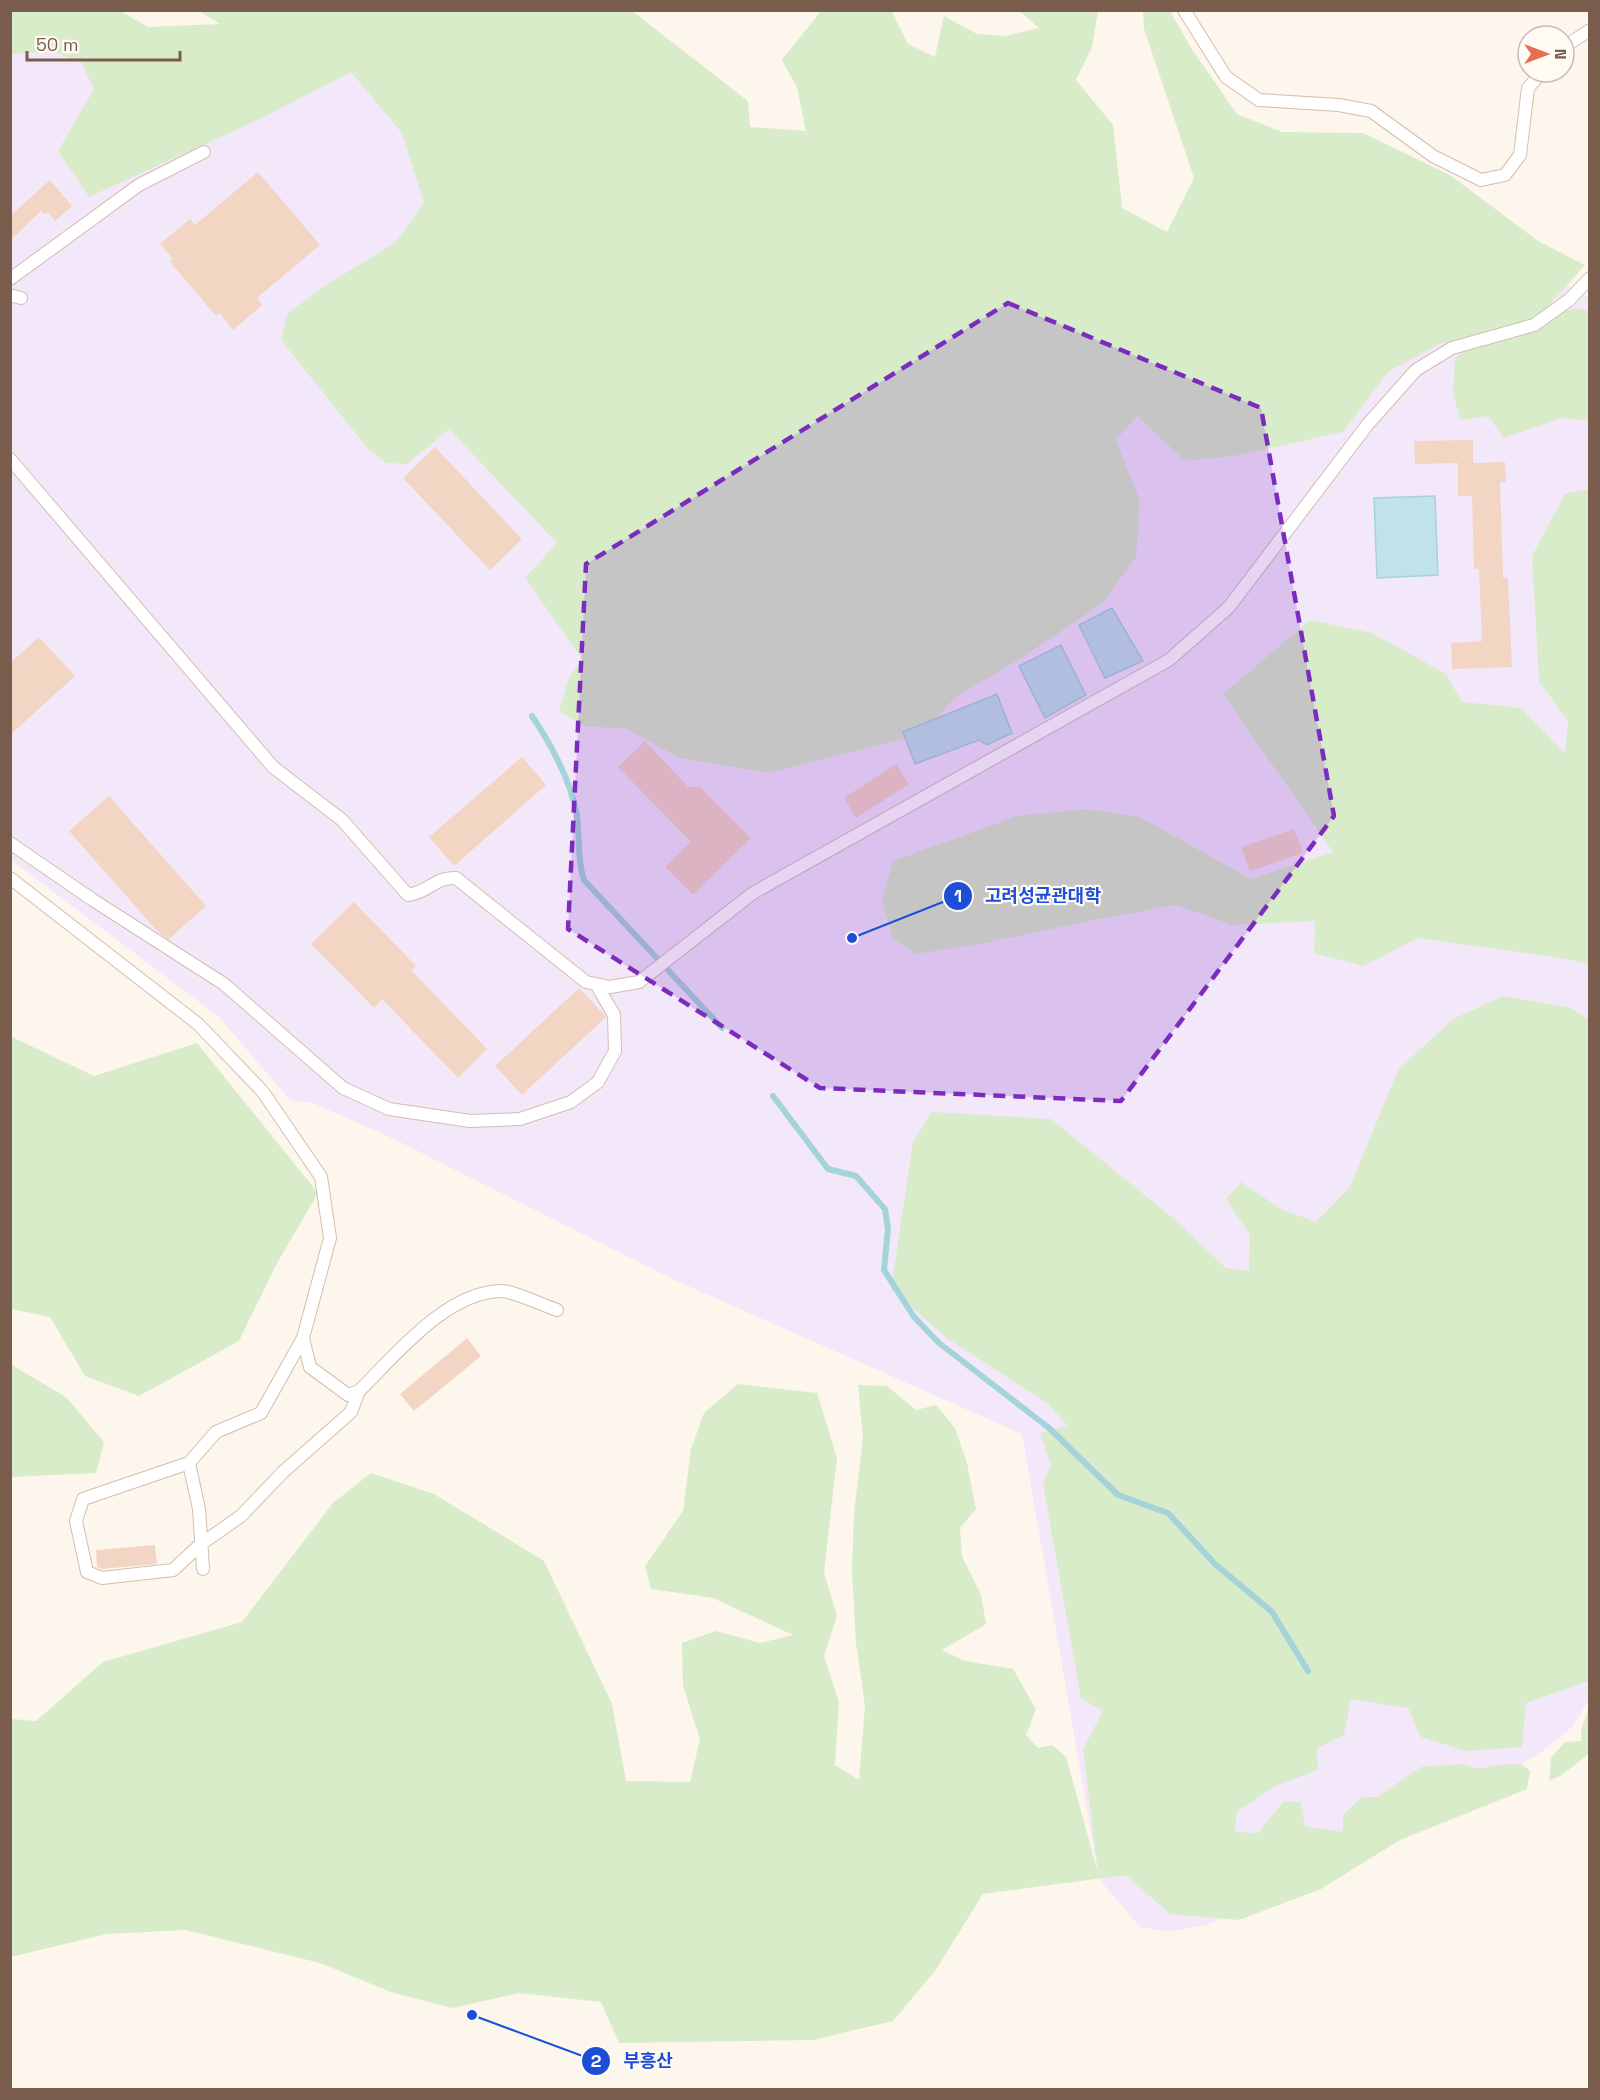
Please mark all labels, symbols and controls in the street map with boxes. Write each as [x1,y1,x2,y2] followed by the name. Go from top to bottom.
[27,24,180,62] scale bar
[1516,24,1576,84] north arrow
[36,33,78,56] text: 50 m
[1550,49,1571,59] text: N
[943,878,1113,914] callout: 고려성균관대학
[954,884,962,907] text: 1
[985,884,1101,907] text: 고려성균관대학
[581,2043,685,2079] callout: 부흥산
[591,2049,602,2072] text: 2
[623,2049,673,2072] text: 부흥산

